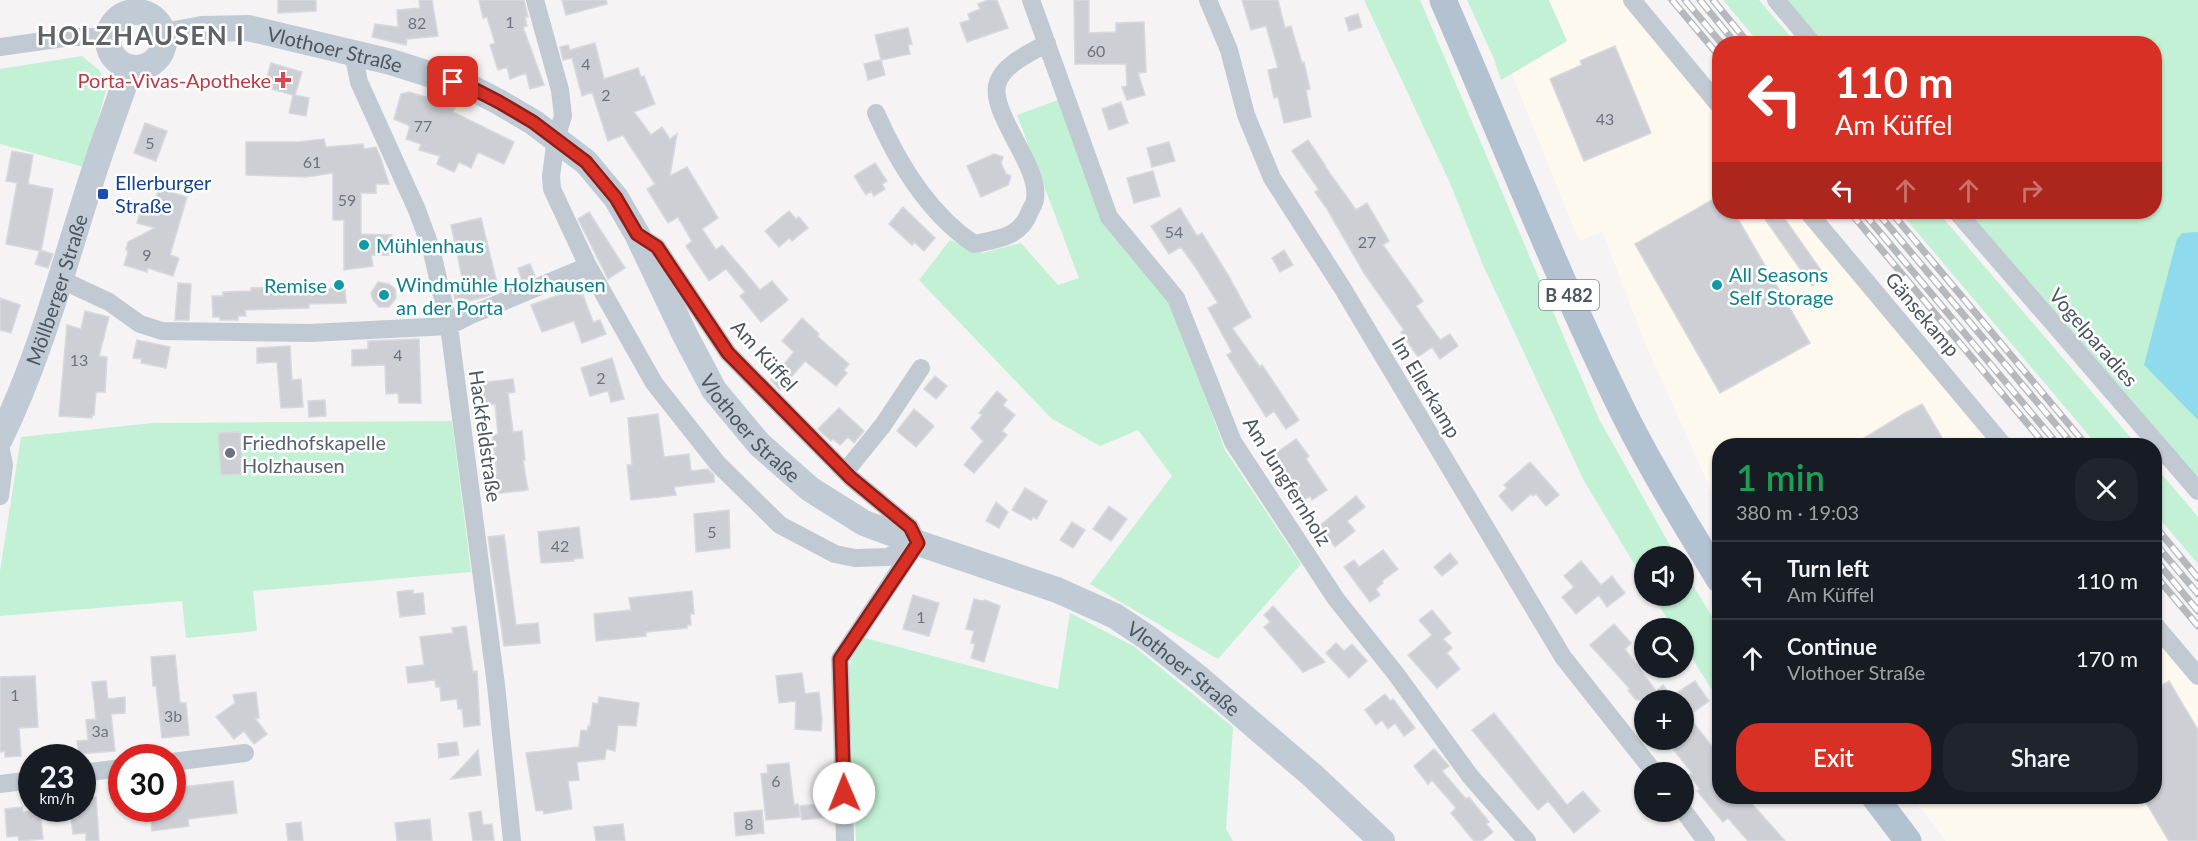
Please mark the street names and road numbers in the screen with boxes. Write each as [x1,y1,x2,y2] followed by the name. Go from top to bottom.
[265,21,406,77] street label: Vlothoer Straße
[20,211,92,368] street label: Möllberger Straße
[1881,267,1965,361] street label: Gänsekamp
[1539,280,1599,310] road number: B 482
[2045,283,2143,391] street label: Vogelparadies
[727,315,803,395] street label: Am Küffel
[1387,332,1467,442] street label: Im Ellerkamp
[465,369,507,503] street label: Hackfeldstraße
[696,370,805,487] street label: Vlothoer Straße
[1239,412,1337,550] street label: Am Jungfernholz
[1123,616,1246,721] street label: Vlothoer Straße

